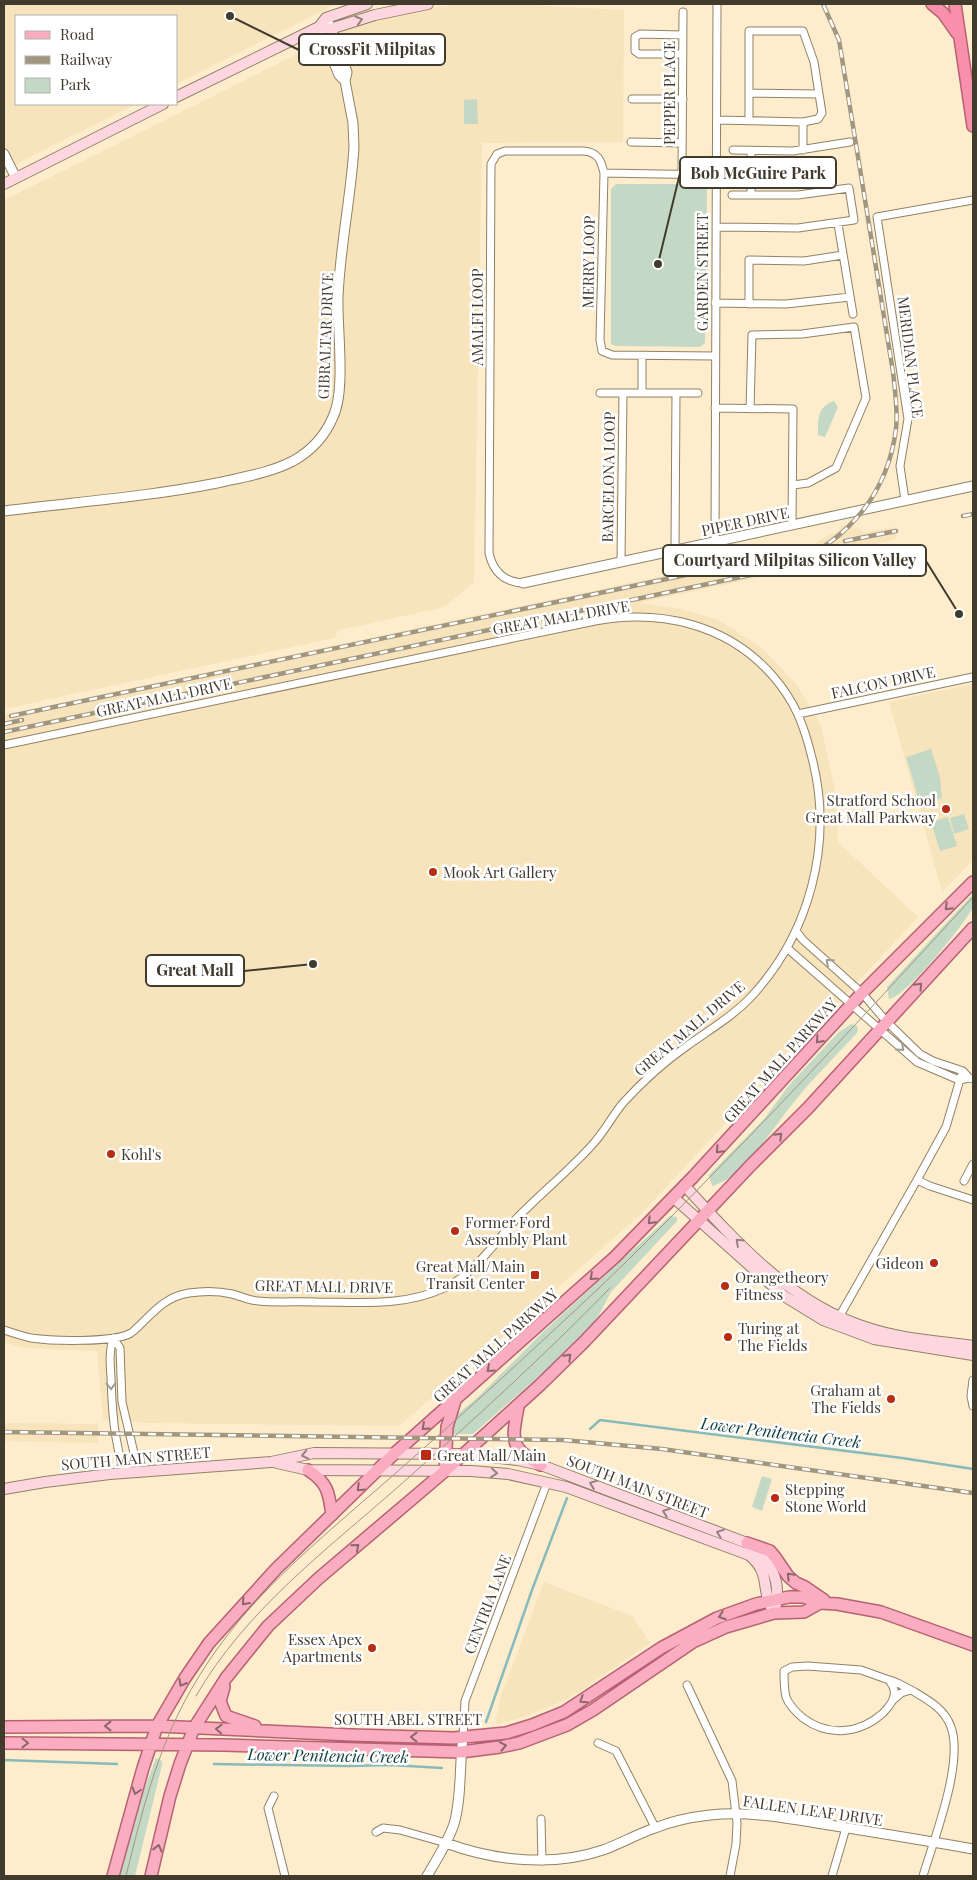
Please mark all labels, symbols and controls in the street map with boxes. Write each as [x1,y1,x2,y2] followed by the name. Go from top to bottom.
[15,15,178,105] legend
[354,15,362,25] one-way arrow
[60,24,94,44] text: Road
[299,34,445,65] callout: CrossFit Milpitas
[309,38,435,59] text: CrossFit Milpitas
[659,41,679,145] street label: PEPPER PLACE
[60,49,113,69] text: Railway
[60,74,92,94] text: Park
[680,157,836,188] callout: Bob McGuire Park
[690,162,826,183] text: Bob McGuire Park
[692,213,712,331] street label: GARDEN STREET
[577,215,599,309] street label: MERRY LOOP
[467,268,487,367] street label: AMALFI LOOP
[313,272,337,400] street label: GIBRALTAR DRIVE
[894,295,928,419] street label: MERIDIAN PLACE
[597,411,619,543] street label: BARCELONA LOOP
[699,502,791,540] street label: PIPER DRIVE
[663,545,926,576] callout: Courtyard Milpitas Silicon Valley
[674,549,917,570] text: Courtyard Milpitas Silicon Valley
[491,595,631,639] street label: GREAT MALL DRIVE
[829,661,937,703] street label: FALCON DRIVE
[94,673,234,721] street label: GREAT MALL DRIVE
[805,790,936,827] place label: Stratford School Great Mall Parkway
[940,803,952,815] marker: Stratford School Great Mall Parkway
[443,862,557,882] place label: Mook Art Gallery
[427,866,439,878] marker: Mook Art Gallery
[945,901,954,910] one-way arrow
[146,955,244,986] callout: Great Mall
[156,959,234,980] text: Great Mall
[825,959,834,968] one-way arrow
[630,976,748,1080] street label: GREAT MALL DRIVE
[913,983,922,992] one-way arrow
[719,993,842,1127] street label: GREAT MALL PARKWAY
[815,1035,824,1044] one-way arrow
[896,1042,905,1051] one-way arrow
[773,1133,782,1142] one-way arrow
[121,1144,162,1164] place label: Kohl's
[716,1144,725,1153] one-way arrow
[105,1148,117,1160] marker: Kohl's
[464,1212,568,1249] place label: Former Ford Assembly Plant
[648,1215,657,1224] one-way arrow
[449,1225,461,1237] marker: Former Ford Assembly Plant
[736,1239,745,1248] one-way arrow
[876,1253,924,1273] place label: Gideon
[416,1256,525,1293] place label: Great Mall/Main Transit Center
[928,1257,940,1269] marker: Gideon
[735,1267,829,1304] place label: Orangetheory Fitness
[529,1269,541,1281] marker: Great Mall/Main Transit Center
[590,1271,599,1280] one-way arrow
[255,1275,393,1297] street label: GREAT MALL DRIVE
[719,1280,731,1292] marker: Orangetheory Fitness
[428,1283,562,1406] street label: GREAT MALL PARKWAY
[738,1318,807,1355] place label: Turing at The Fields
[722,1331,734,1343] marker: Turing at The Fields
[562,1354,571,1363] one-way arrow
[487,1364,496,1373] one-way arrow
[810,1380,882,1417] place label: Graham at The Fields
[106,1382,117,1390] one-way arrow
[885,1393,897,1405] marker: Graham at The Fields
[699,1412,862,1452] water label: Lower Penitencia Creek
[421,1422,430,1431] one-way arrow
[60,1441,212,1475] street label: SOUTH MAIN STREET
[437,1445,546,1465] place label: Great Mall/Main
[419,1448,433,1462] marker: Great Mall/Main
[301,1449,310,1460] one-way arrow
[564,1450,712,1522] street label: SOUTH MAIN STREET
[490,1467,498,1478] one-way arrow
[785,1479,867,1516] place label: Stepping Stone World
[589,1480,597,1490] one-way arrow
[357,1482,366,1491] one-way arrow
[769,1492,781,1504] marker: Stepping Stone World
[662,1508,670,1518] one-way arrow
[716,1529,725,1539] one-way arrow
[350,1544,359,1553] one-way arrow
[459,1551,515,1657] street label: CENTRIA LANE
[787,1573,796,1582] one-way arrow
[242,1597,251,1606] one-way arrow
[718,1610,727,1620] one-way arrow
[281,1629,362,1666] place label: Essex Apex Apartments
[366,1642,378,1654] marker: Essex Apex Apartments
[178,1678,188,1687] one-way arrow
[579,1693,588,1703] one-way arrow
[334,1709,482,1729] street label: SOUTH ABEL STREET
[104,1721,112,1731] one-way arrow
[214,1723,222,1734] one-way arrow
[410,1732,418,1742] one-way arrow
[22,1738,29,1748] one-way arrow
[499,1742,508,1752] one-way arrow
[246,1743,409,1767] water label: Lower Penitencia Creek
[131,1786,142,1795] one-way arrow
[742,1790,884,1830] street label: FALLEN LEAF DRIVE
[152,1843,163,1852] one-way arrow

